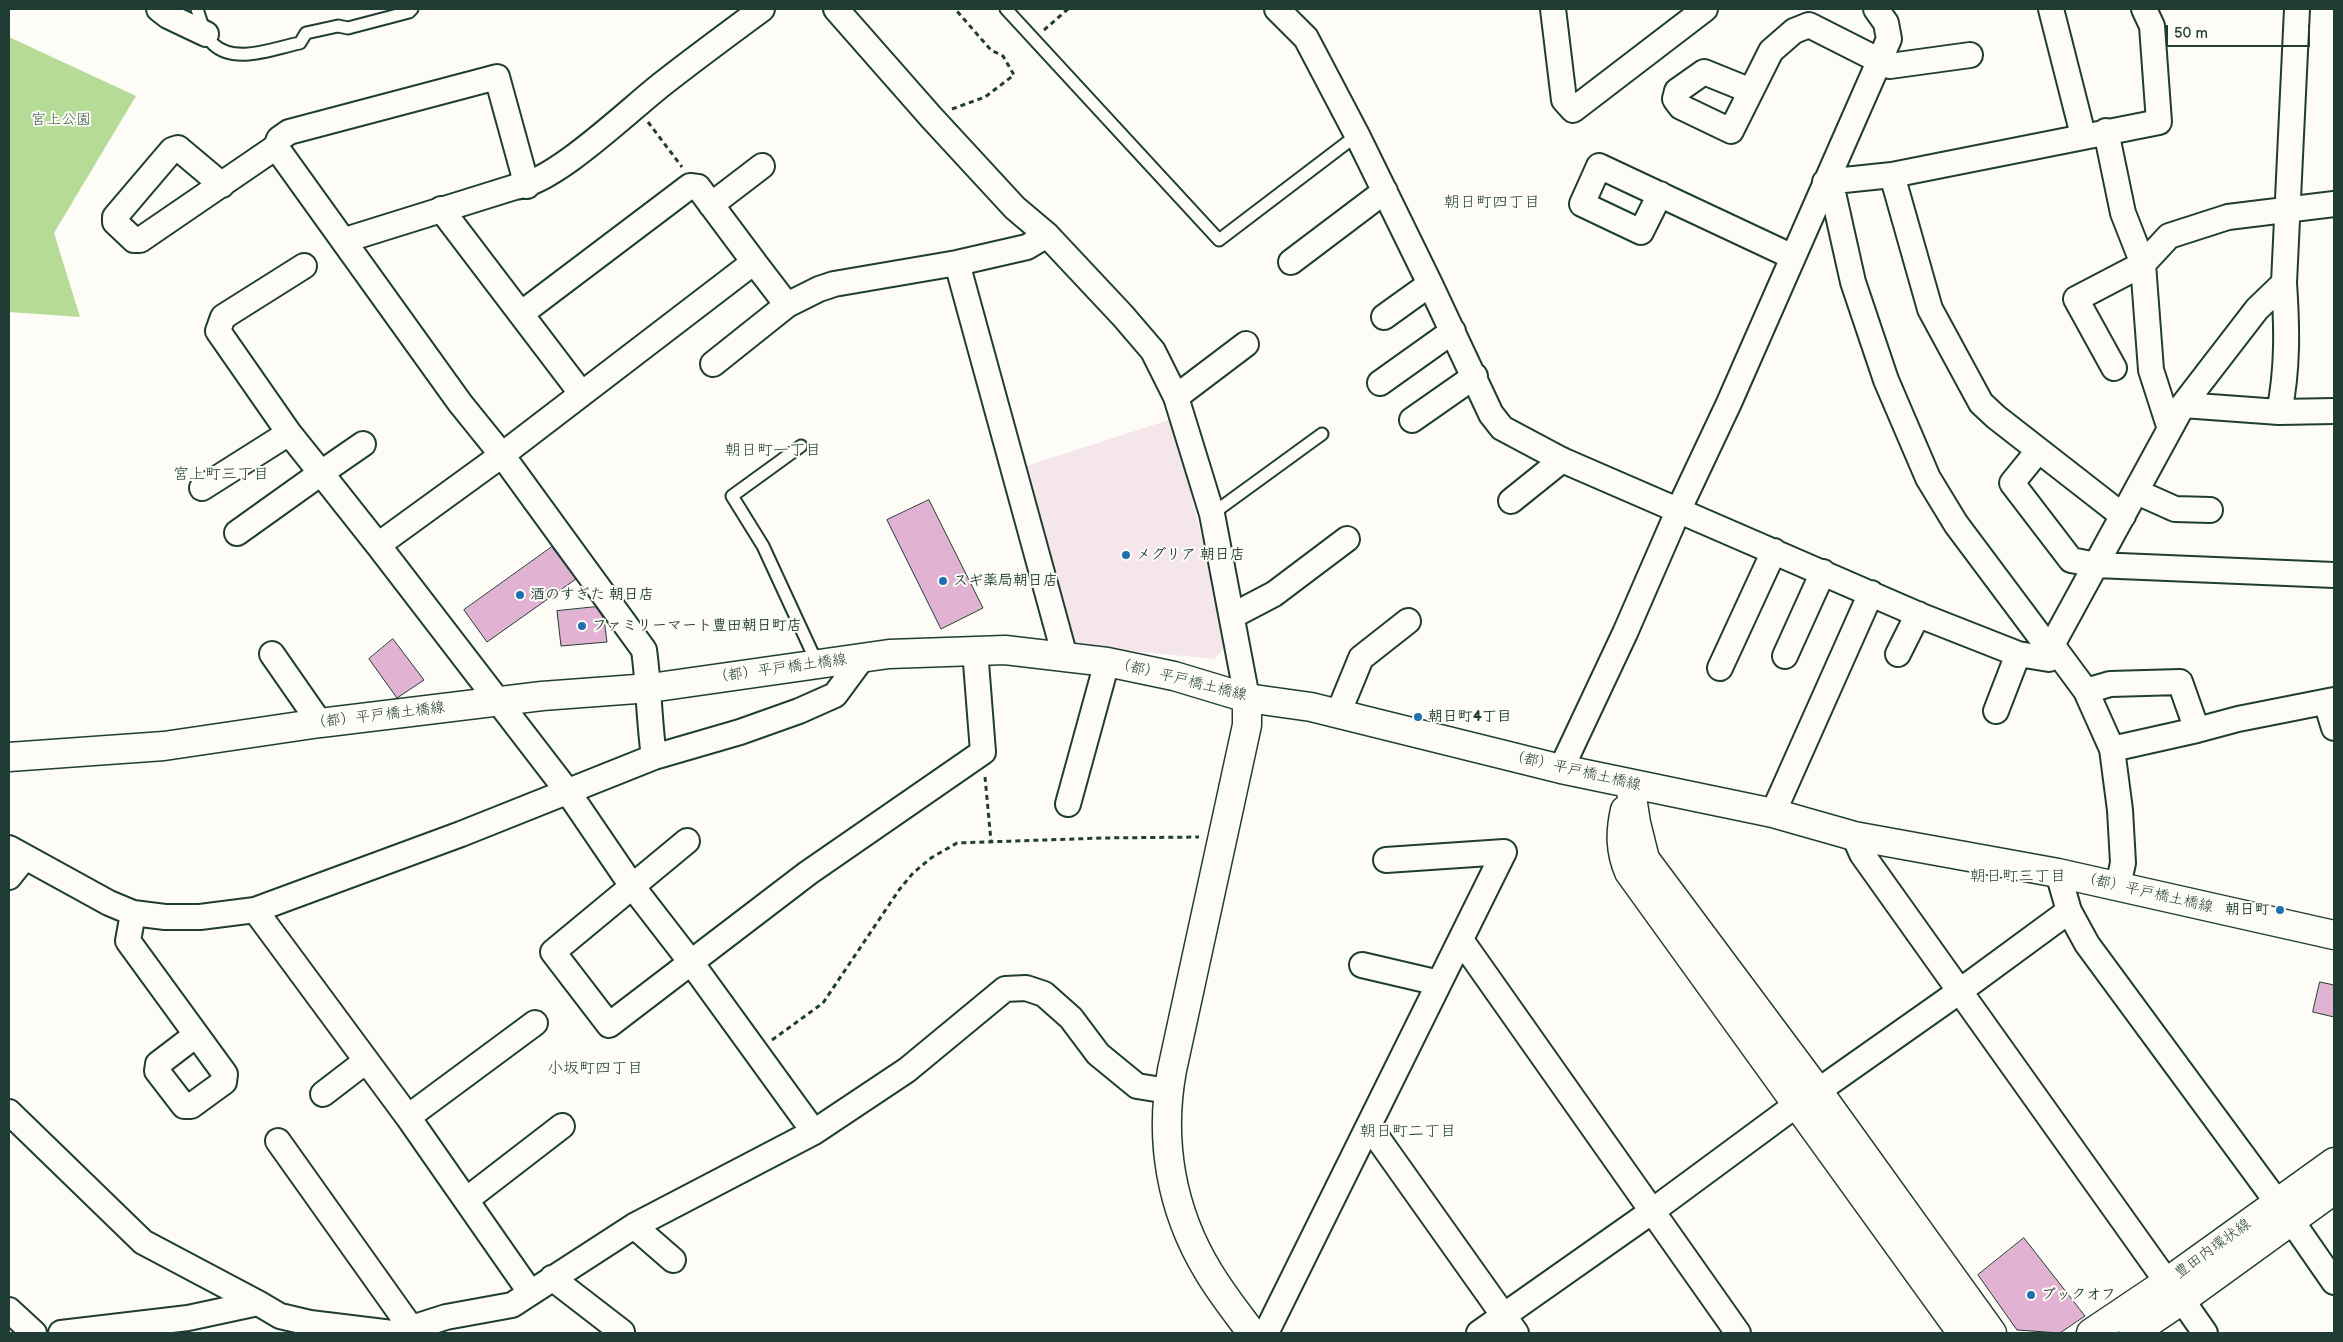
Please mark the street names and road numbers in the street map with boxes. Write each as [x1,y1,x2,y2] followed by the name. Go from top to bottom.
[712,651,848,687] street label: （都）平戸橋土橋線
[1113,655,1249,705] street label: （都）平戸橋土橋線
[310,699,446,733] street label: （都）平戸橋土橋線
[1507,747,1643,795] street label: （都）平戸橋土橋線
[2079,869,2215,917] street label: （都）平戸橋土橋線
[2171,1215,2255,1283] street label: 豊田内環状線

